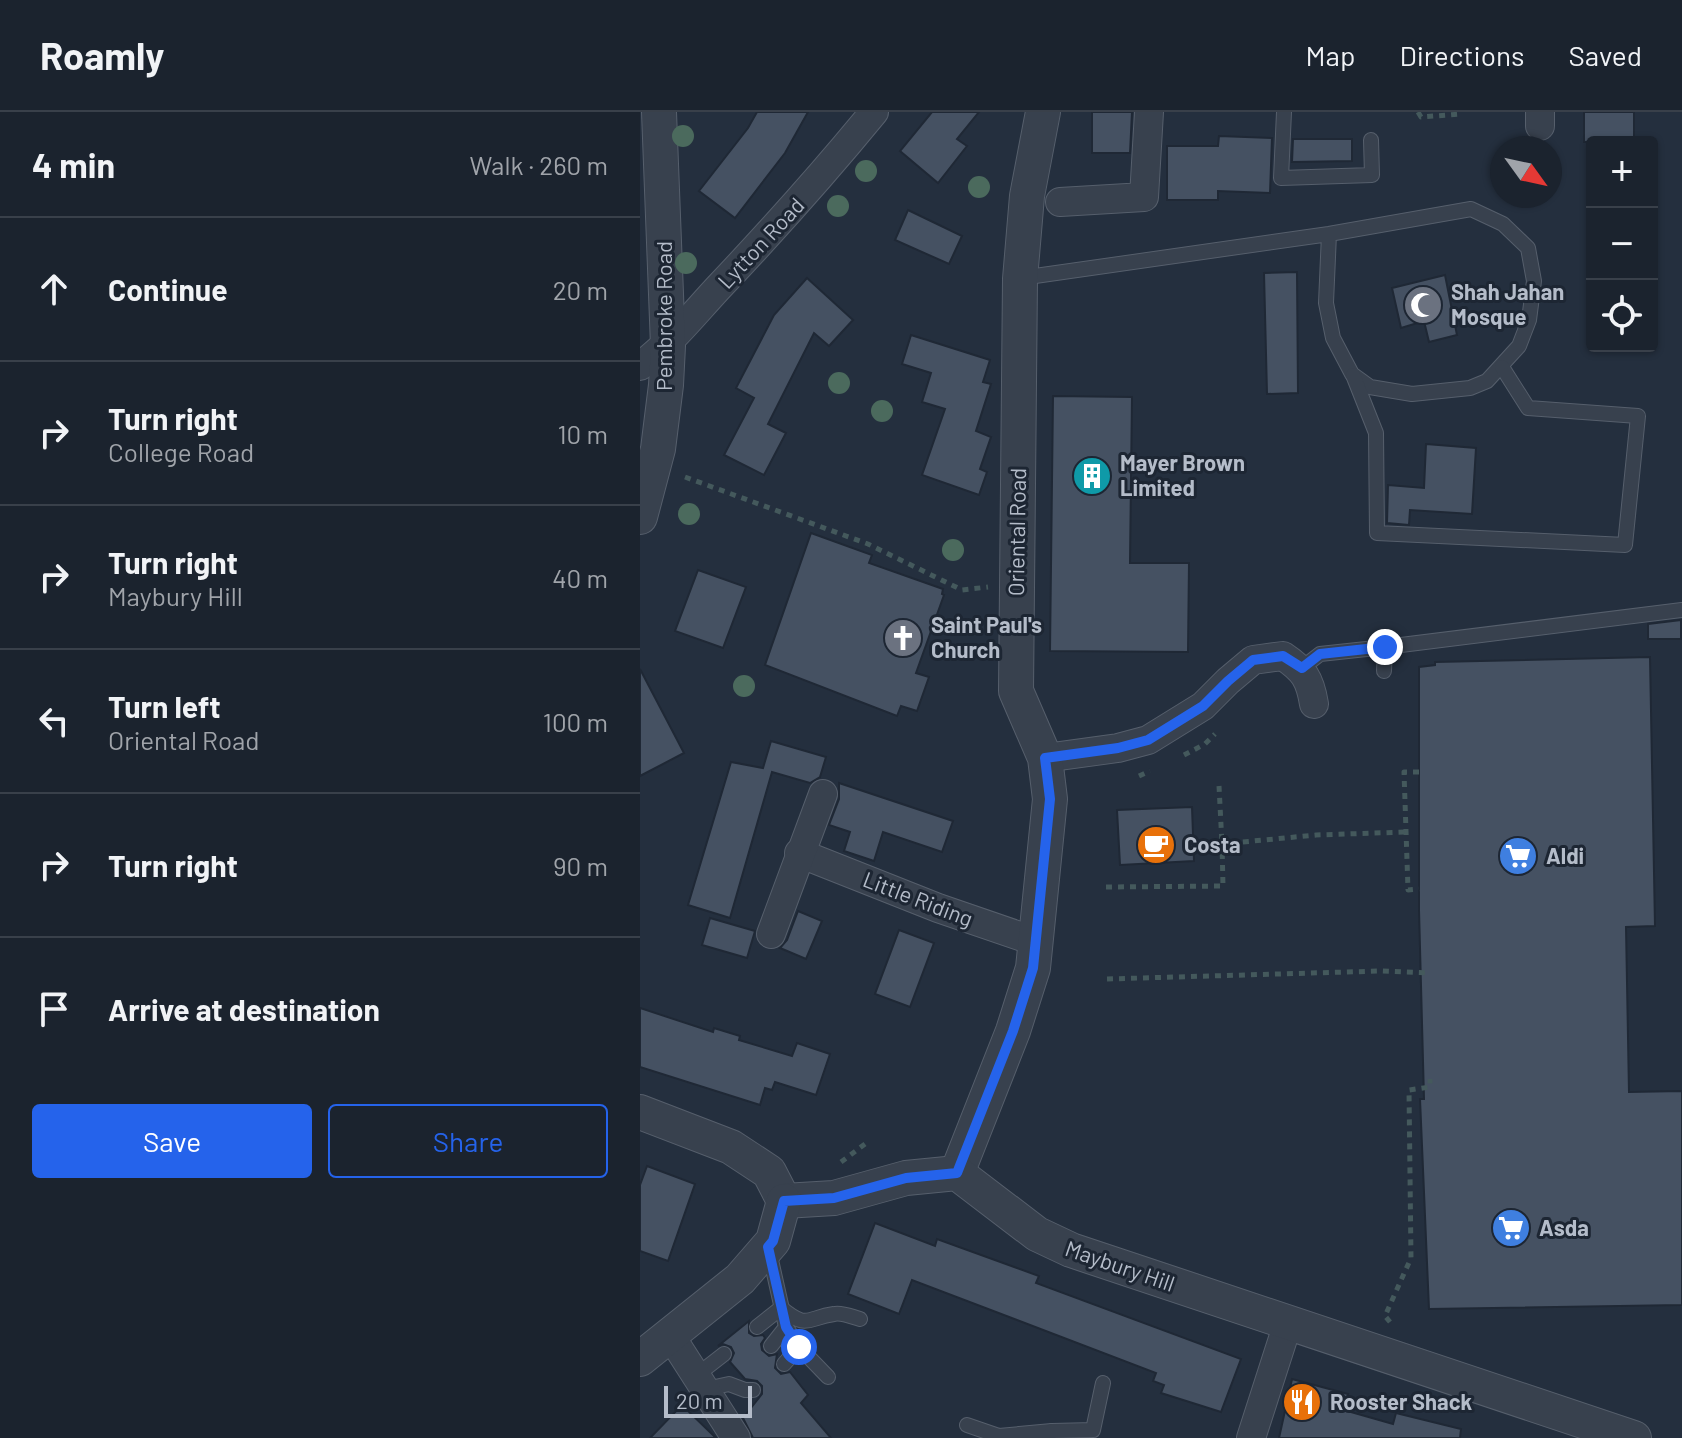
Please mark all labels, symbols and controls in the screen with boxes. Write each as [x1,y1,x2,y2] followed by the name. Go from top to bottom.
[40,32,164,78] text: Roamly
[1306,38,1355,72] text: Map
[1399,38,1525,72] text: Directions
[1569,38,1642,72] text: Saved
[1490,136,1562,208] north arrow
[1586,136,1658,352] map controls
[1586,136,1658,208] button: +
[32,144,115,185] text: 4 min
[470,149,608,180] text: Walk · 260 m
[712,191,809,293] street label: Lytton Road
[1586,208,1658,280] button: −
[650,241,676,391] street label: Pembroke Road
[32,267,76,311] icon: ahead
[108,271,228,307] text: Continue
[553,274,608,305] text: 20 m
[1451,278,1564,329] place label: Shah Jahan Mosque
[1586,280,1658,352] button: locate
[1402,284,1444,326] mosque icon: Shah Jahan Mosque
[108,400,238,436] text: Turn right
[32,411,76,455] icon: right
[558,418,608,449] text: 10 m
[108,436,254,467] text: College Road
[1120,449,1245,500] place label: Mayer Brown Limited
[1071,455,1113,497] building icon: Mayer Brown Limited
[1002,468,1030,596] street label: Oriental Road
[108,544,238,580] text: Turn right
[32,555,76,599] icon: right
[552,562,608,593] text: 40 m
[108,580,243,611] text: Maybury Hill
[931,611,1042,662] place label: Saint Paul's Church
[882,617,924,659] church icon: Saint Paul's Church
[1367,629,1403,665] route end
[108,688,221,724] text: Turn left
[32,699,76,743] icon: left
[543,706,608,737] text: 100 m
[108,724,260,755] text: Oriental Road
[1135,824,1177,866] cafe icon: Costa
[1184,831,1241,857] place label: Costa
[1497,835,1539,877] supermarket icon: Aldi
[1546,842,1584,868] place label: Aldi
[32,843,76,887] icon: right
[108,847,238,883] text: Turn right
[553,850,608,881] text: 90 m
[860,865,977,931] street label: Little Riding
[32,987,76,1031] icon: arrive
[108,991,380,1027] text: Arrive at destination
[32,1104,312,1178] button: Save
[328,1104,608,1178] button: Share
[1490,1207,1532,1249] supermarket icon: Asda
[1539,1214,1589,1240] place label: Asda
[1062,1234,1178,1296] street label: Maybury Hill
[781,1329,817,1365] route start
[1281,1381,1323,1423] restaurant icon: Rooster Shack
[664,1382,752,1418] scale bar
[676,1387,723,1413] text: 20 m
[1330,1388,1472,1414] place label: Rooster Shack

